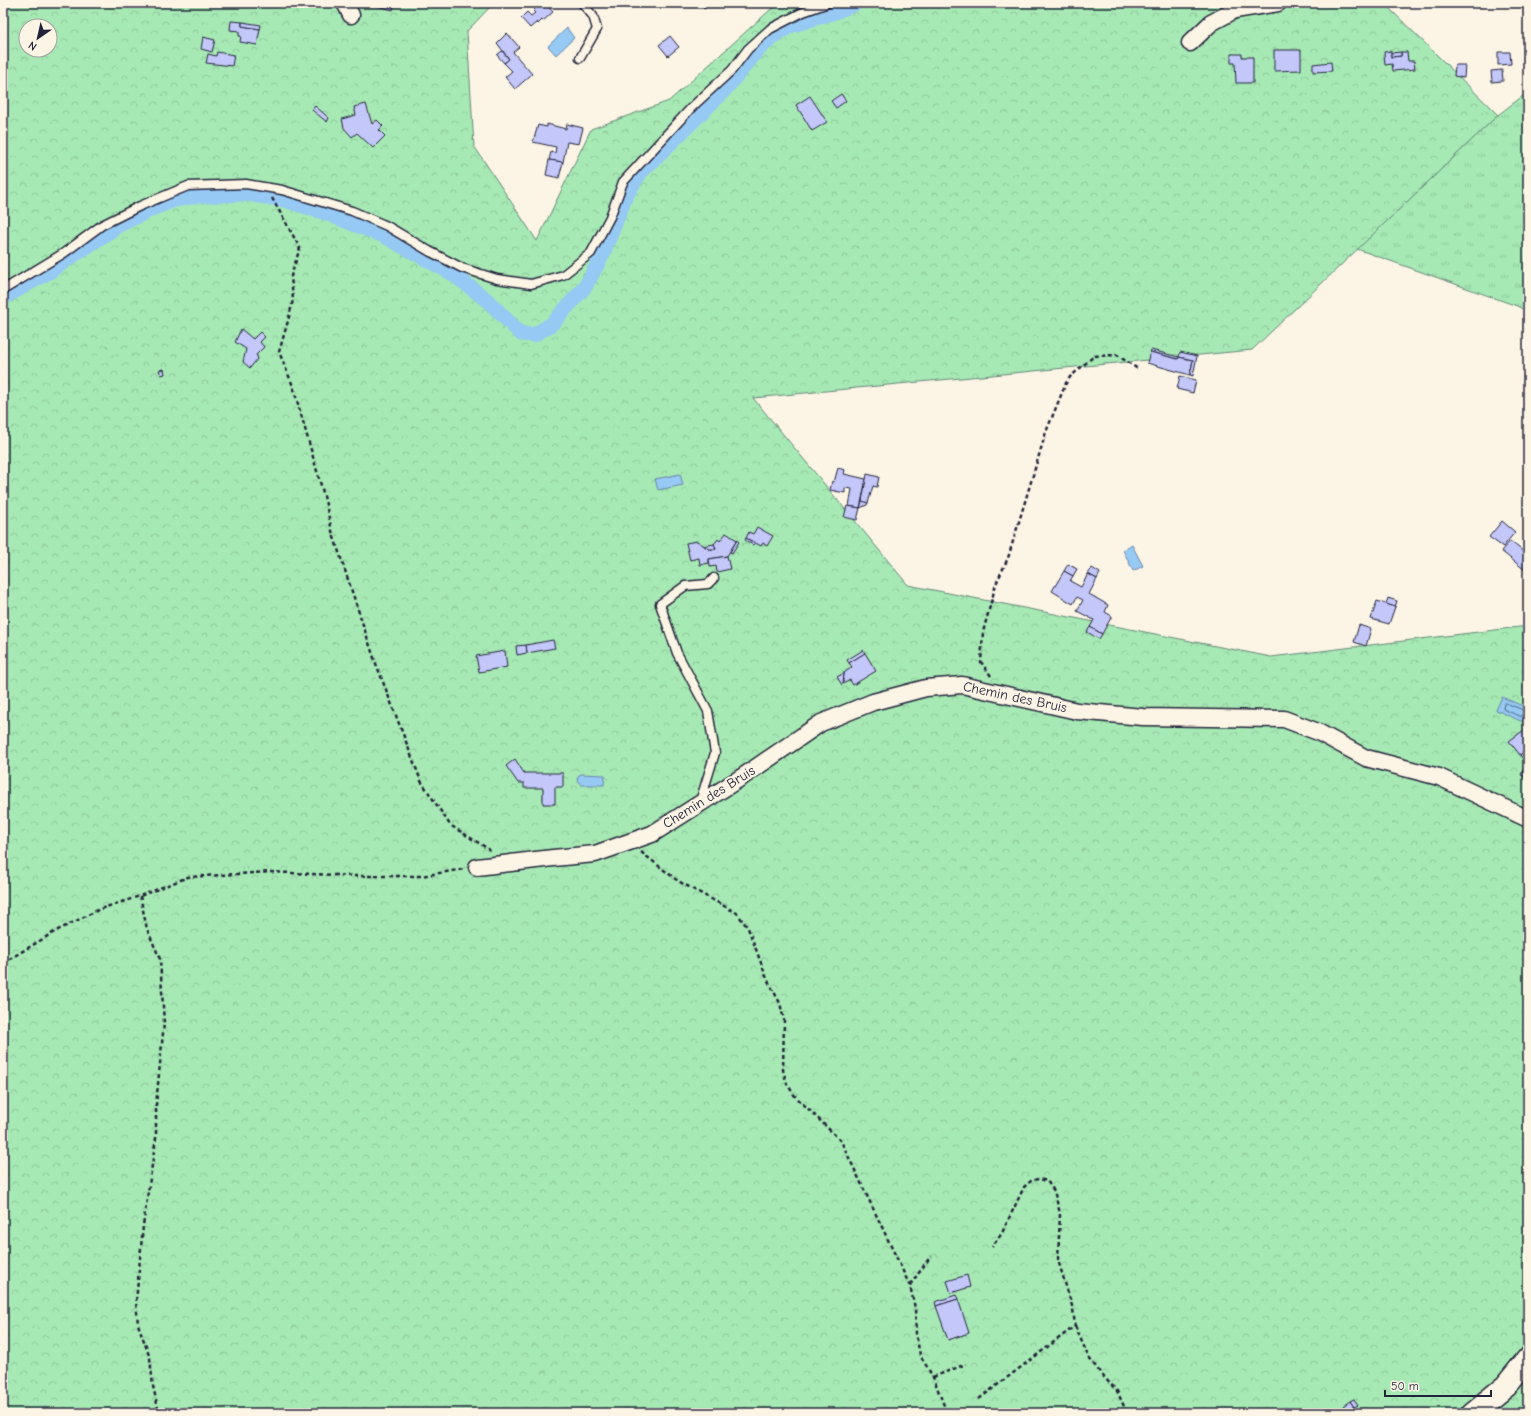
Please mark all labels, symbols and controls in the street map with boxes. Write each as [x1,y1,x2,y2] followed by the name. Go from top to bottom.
[18,18,58,58] north arrow
[26,38,39,53] text: N
[962,678,1069,716] street label: Chemin des Bruis
[660,762,758,832] street label: Chemin des Bruis
[1385,1372,1491,1398] scale bar
[1391,1379,1419,1393] text: 50 m

